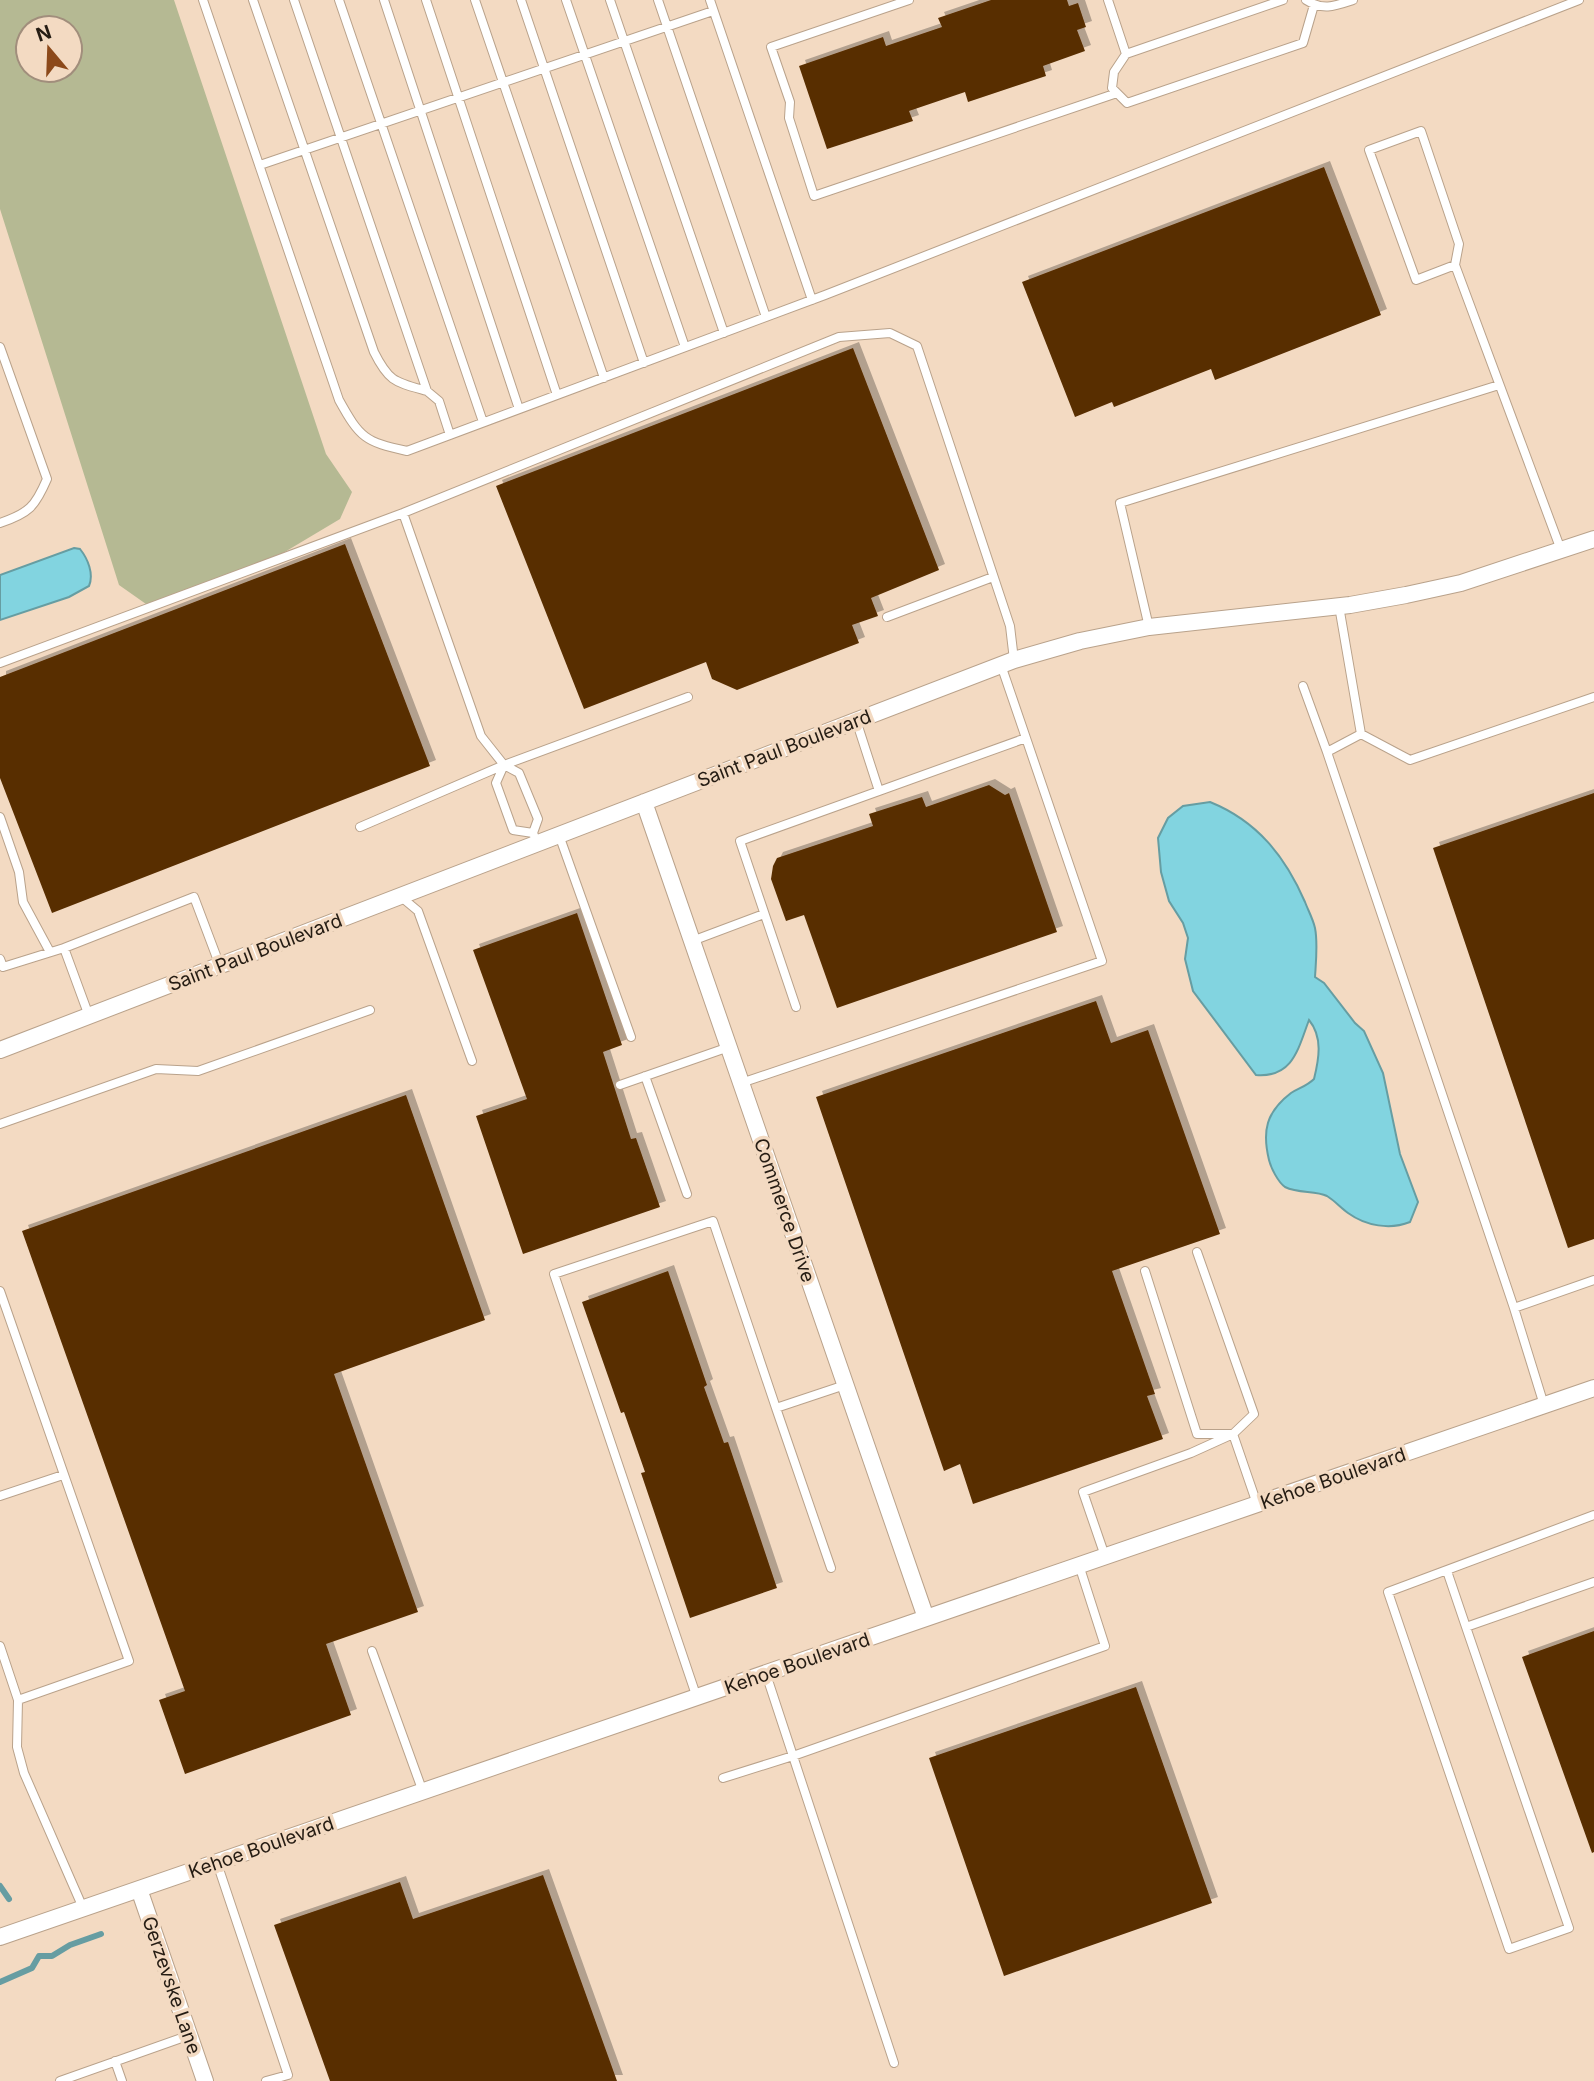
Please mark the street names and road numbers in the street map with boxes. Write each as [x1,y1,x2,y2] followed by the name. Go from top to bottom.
[694,705,874,792] street label: Saint Paul Boulevard
[165,909,345,996] street label: Saint Paul Boulevard
[749,1135,820,1285] street label: Commerce Drive
[1257,1443,1409,1514] street label: Kehoe Boulevard
[721,1628,873,1699] street label: Kehoe Boulevard
[185,1812,337,1883] street label: Kehoe Boulevard
[137,1913,206,2057] street label: Gerzevske Lane

